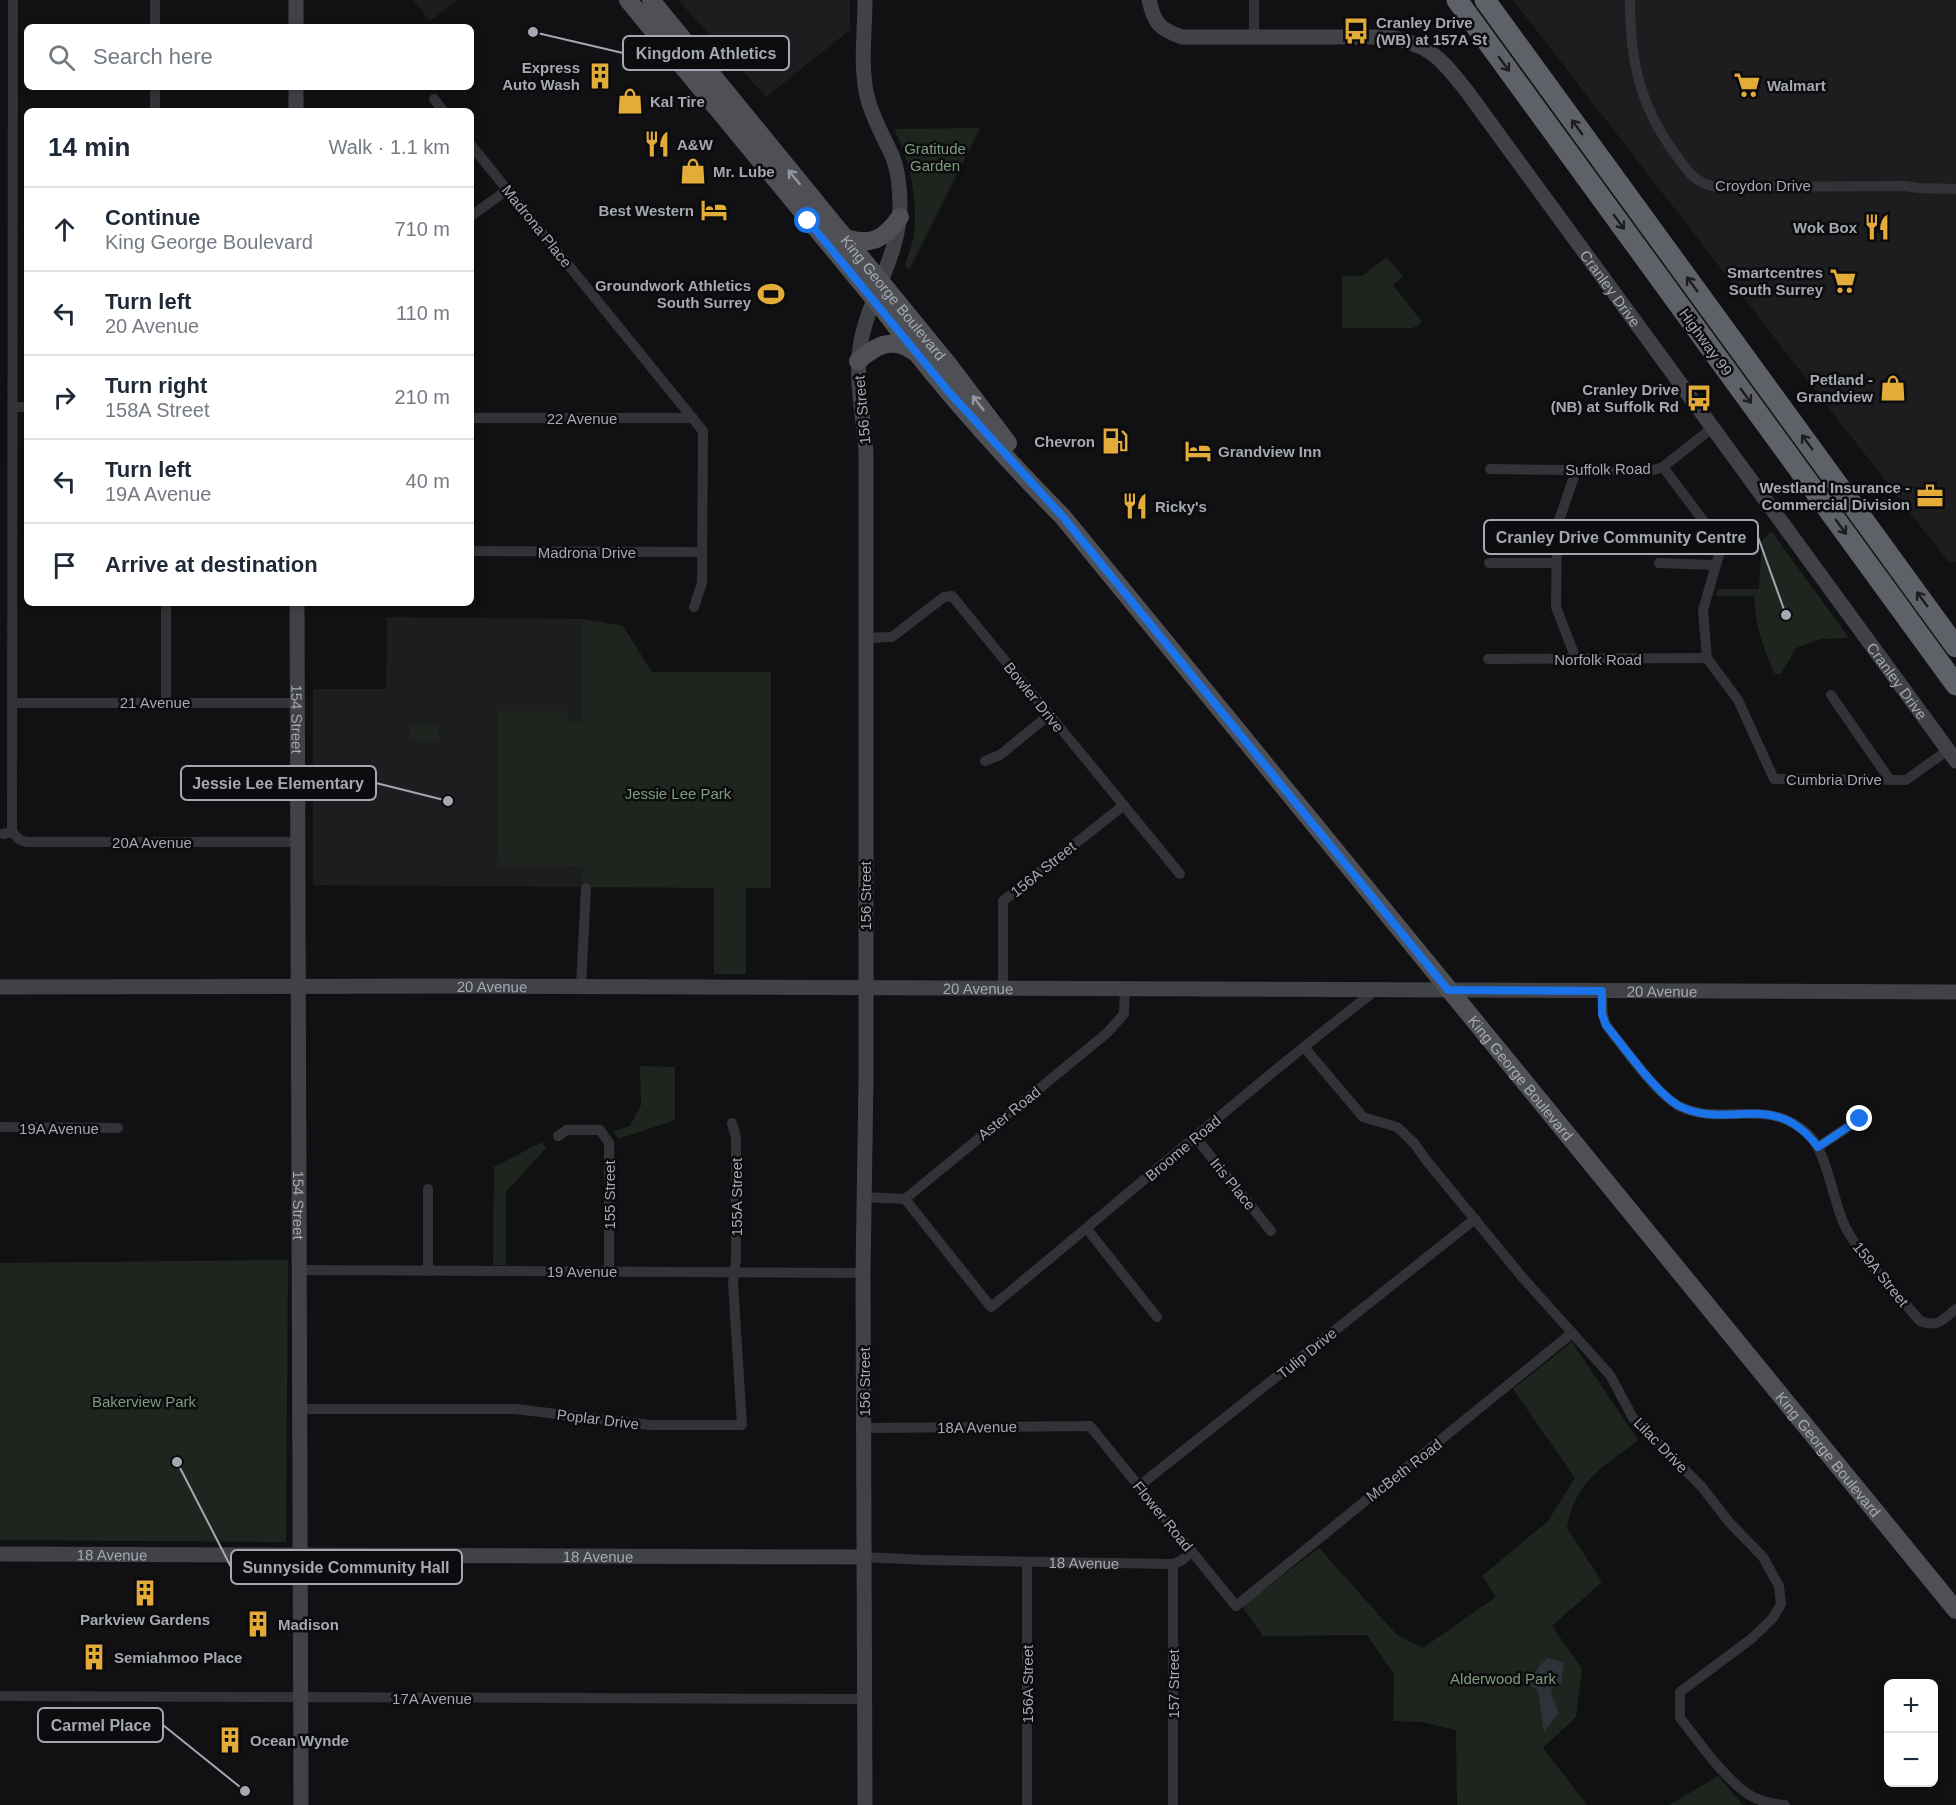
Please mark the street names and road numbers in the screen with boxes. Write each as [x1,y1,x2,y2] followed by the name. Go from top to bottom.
[1715,177,1811,194] street label: Croydon Drive
[499,181,575,271] street label: Madrona Place
[838,232,950,363] street label: King George Boulevard
[1577,247,1644,330] street label: Cranley Drive
[1676,305,1736,379] street label: Highway 99
[850,374,873,445] street label: 156 Street
[547,410,617,427] street label: 22 Avenue
[1565,460,1651,478] street label: Suffolk Road
[538,544,636,561] street label: Madrona Drive
[1864,639,1931,722] street label: Cranley Drive
[1554,651,1642,668] street label: Norfolk Road
[1001,659,1067,735] street label: Bowler Drive
[289,684,306,754] street label: 154 Street
[120,694,190,711] street label: 21 Avenue
[1786,771,1882,788] street label: Cumbria Drive
[112,834,192,851] street label: 20A Avenue
[1007,837,1079,900] street label: 156A Street
[857,861,874,931] street label: 156 Street
[457,977,527,995] street label: 20 Avenue
[943,979,1013,997] street label: 20 Avenue
[1627,982,1697,999] street label: 20 Avenue
[1465,1012,1577,1144] street label: King George Boulevard
[974,1083,1044,1143] street label: Aster Road
[1142,1112,1224,1184] street label: Broome Road
[19,1120,99,1137] street label: 19A Avenue
[1207,1155,1259,1213] street label: Iris Place
[728,1157,745,1236] street label: 155A Street
[601,1160,618,1230] street label: 155 Street
[290,1170,308,1240] street label: 154 Street
[1850,1238,1913,1310] street label: 159A Street
[547,1263,617,1280] street label: 19 Avenue
[1274,1324,1340,1382] street label: Tulip Drive
[856,1347,873,1417] street label: 156 Street
[1773,1388,1885,1520] street label: King George Boulevard
[556,1406,640,1432] street label: Poplar Drive
[1631,1414,1691,1476] street label: Lilac Drive
[937,1418,1017,1436] street label: 18A Avenue
[1363,1435,1445,1505] street label: McBeth Road
[1130,1478,1196,1554] street label: Flower Road
[77,1546,147,1563] street label: 18 Avenue
[563,1547,633,1565] street label: 18 Avenue
[1048,1554,1119,1572] street label: 18 Avenue
[1019,1644,1036,1723] street label: 156A Street
[1165,1649,1182,1719] street label: 157 Street
[392,1690,472,1707] street label: 17A Avenue

